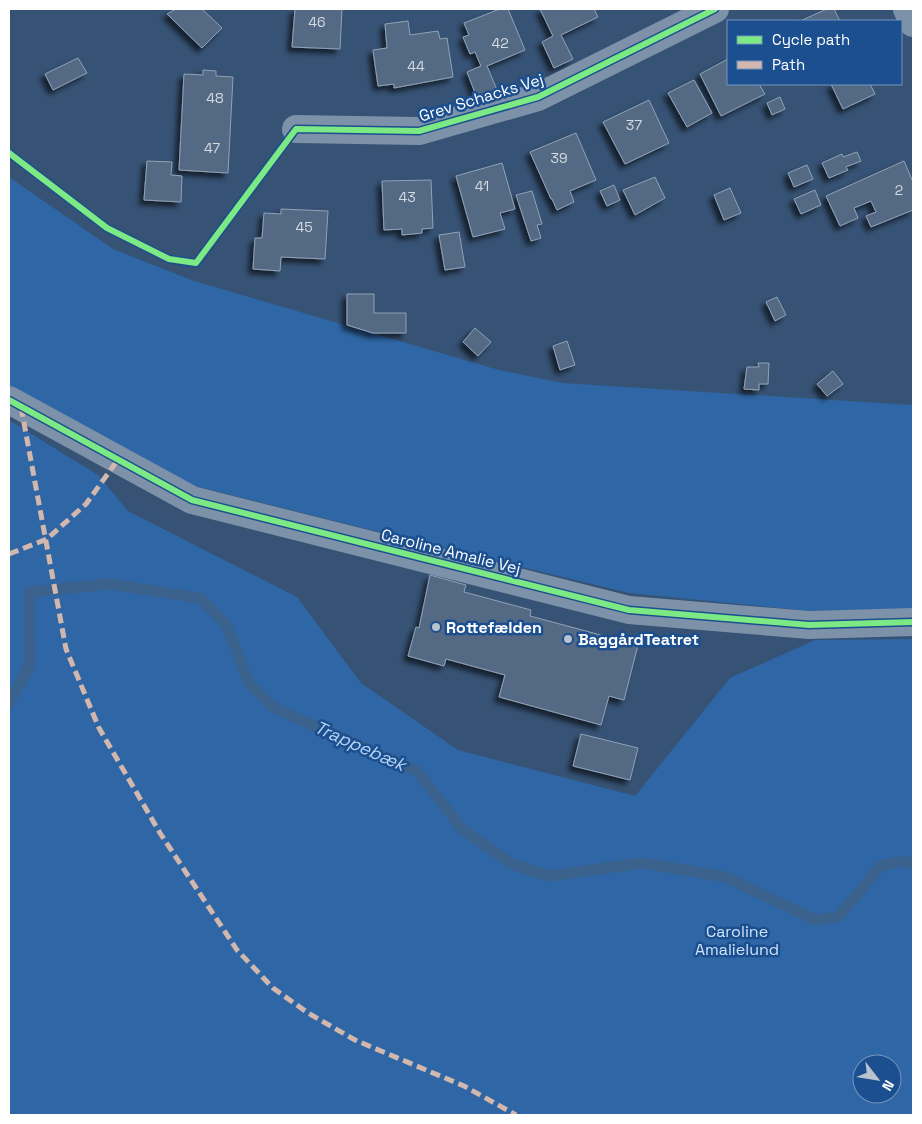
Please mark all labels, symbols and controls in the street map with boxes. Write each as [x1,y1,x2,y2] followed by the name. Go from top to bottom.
[308,13,326,31] house number: 46
[727,20,902,85] legend
[772,30,850,49] text: Cycle path
[491,34,509,52] house number: 42
[772,55,805,74] text: Path
[407,57,425,75] house number: 44
[416,69,546,126] street label: Grev Schacks Vej
[206,89,224,107] house number: 48
[626,116,642,134] house number: 37
[204,139,220,157] house number: 47
[550,149,568,167] house number: 39
[475,177,489,195] house number: 41
[895,181,903,199] house number: 2
[398,188,416,206] house number: 43
[295,218,313,236] house number: 45
[379,524,523,579] street label: Caroline Amalie Vej
[446,617,542,638] place label: Rottefælden
[430,621,442,633] marker: Rottefælden
[578,629,699,650] place label: BaggårdTeatret
[562,633,574,645] marker: BaggårdTeatret
[311,715,412,777] water label: Trappebæk
[695,921,779,960] park label: Caroline Amalielund
[852,1054,902,1104] north arrow
[878,1077,898,1094] text: N

